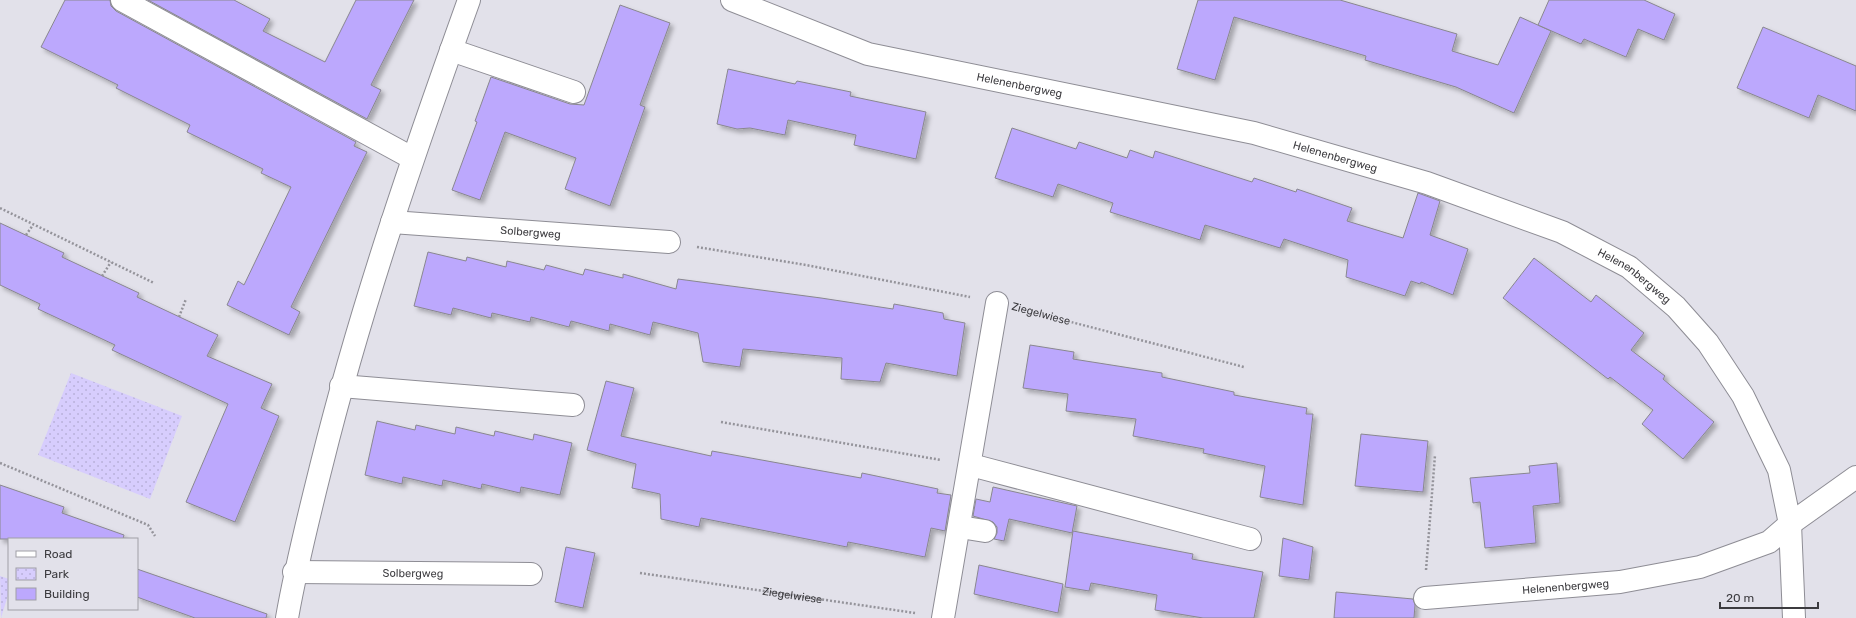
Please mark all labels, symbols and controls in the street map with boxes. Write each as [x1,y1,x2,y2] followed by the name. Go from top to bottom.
[976,70,1064,100] street label: Helenenbergweg
[1292,138,1379,175] street label: Helenenbergweg
[500,223,561,241] street label: Solbergweg
[1596,245,1674,306] street label: Helenenbergweg
[1010,300,1072,328] street label: Ziegelwiese
[8,538,138,610] legend
[44,547,72,561] text: Road
[383,566,443,580] street label: Solbergweg
[44,567,70,581] text: Park
[1522,576,1610,597] street label: Helenenbergweg
[762,584,823,606] street label: Ziegelwiese
[1720,584,1818,610] scale bar
[44,587,90,601] text: Building
[1726,591,1754,605] text: 20 m

